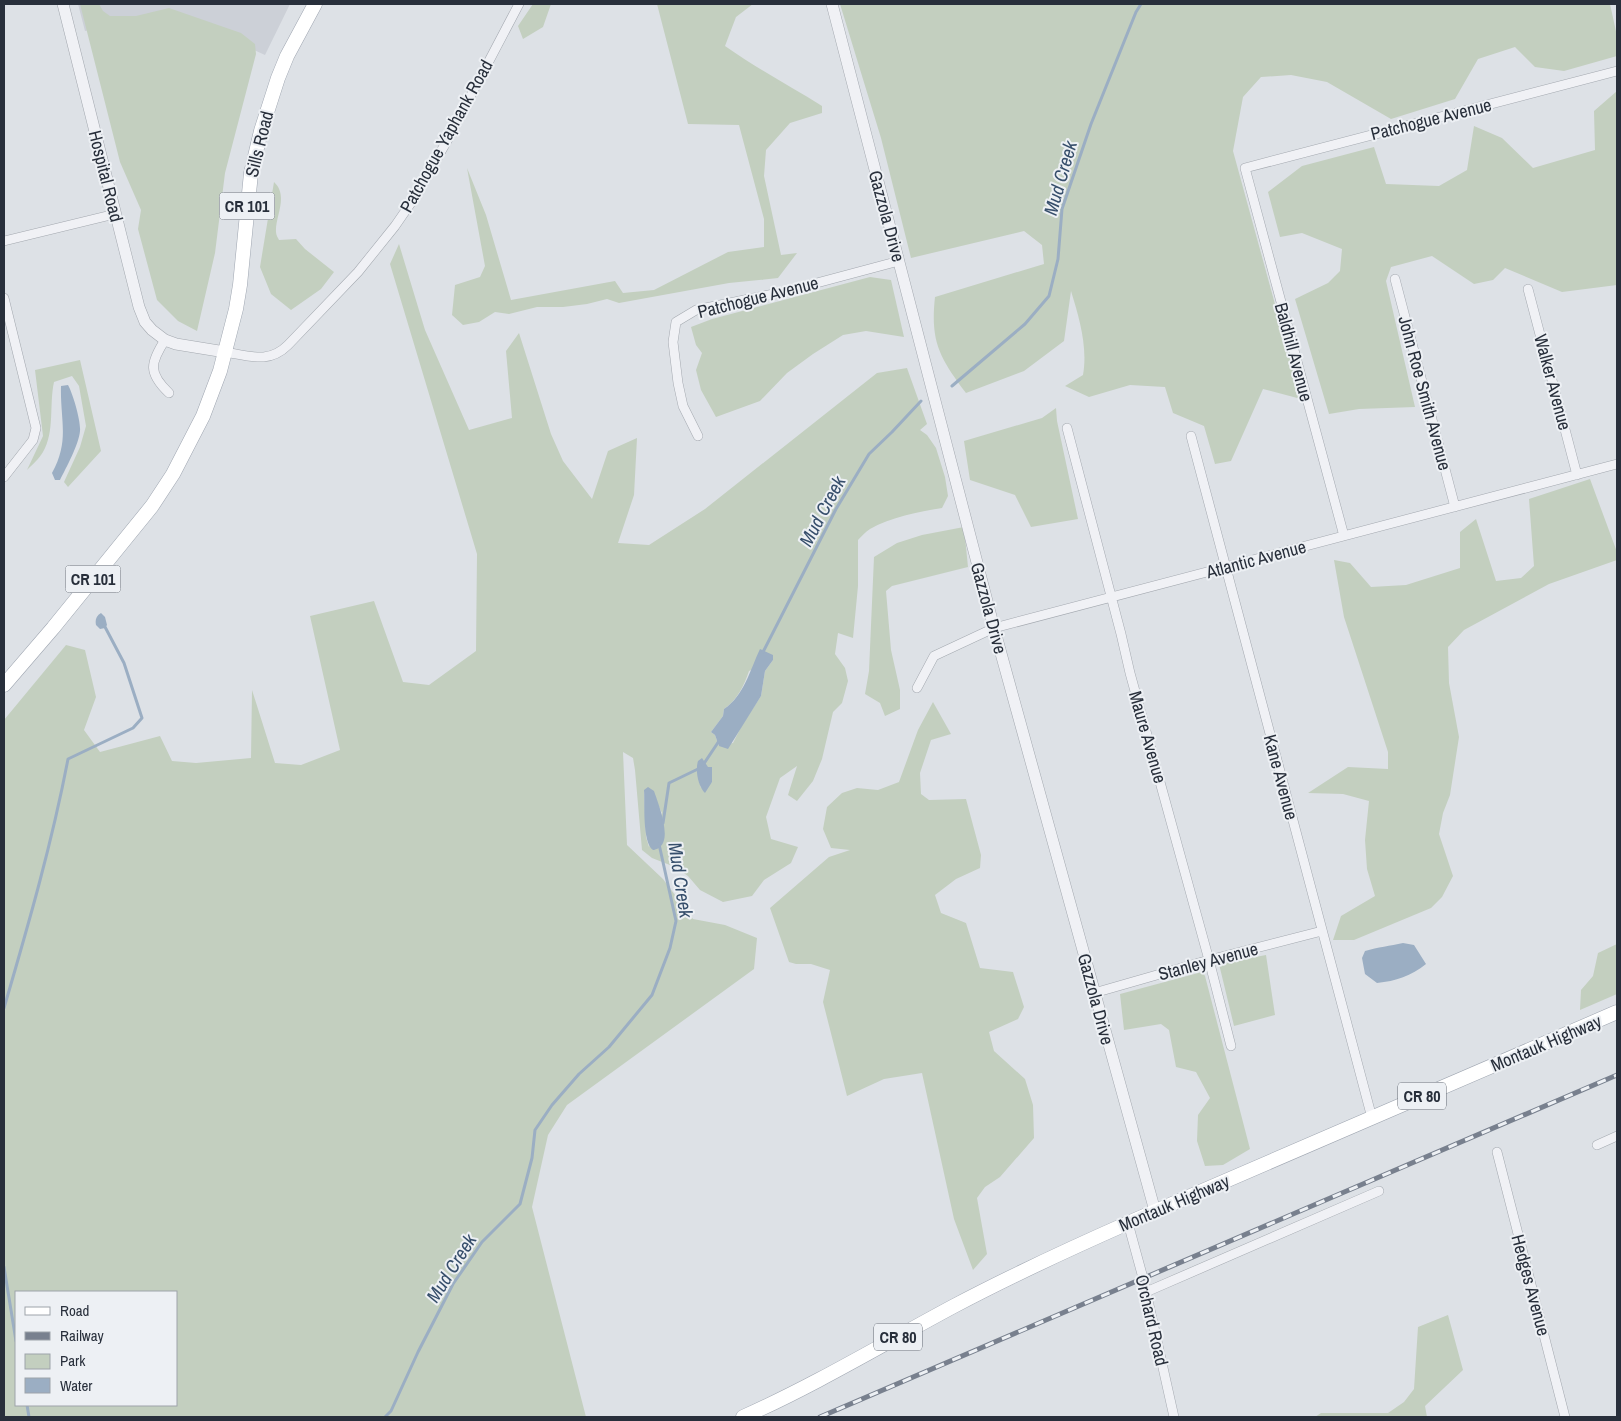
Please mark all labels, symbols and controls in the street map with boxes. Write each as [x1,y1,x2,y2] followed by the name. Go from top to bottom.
[394,55,498,217] street label: Patchogue Yaphank Road
[1368,92,1494,146] street label: Patchogue Avenue
[239,108,279,180] street label: Sills Road
[83,128,129,224] street label: Hospital Road
[1037,137,1083,218] water label: Mud Creek
[863,168,911,264] street label: Gazzola Drive
[220,192,274,220] road number: CR 101
[695,270,821,324] street label: Patchogue Avenue
[1269,300,1319,404] street label: Baldhill Avenue
[1392,313,1458,473] street label: John Roe Smith Avenue
[1528,331,1578,433] street label: Walker Avenue
[793,470,852,551] water label: Mud Creek
[1202,534,1309,585] street label: Atlantic Avenue
[965,560,1013,656] street label: Gazzola Drive
[66,566,120,592] road number: CR 101
[1123,688,1173,786] street label: Maure Avenue
[1258,731,1304,823] street label: Kane Avenue
[662,840,700,921] water label: Mud Creek
[1155,936,1261,986] street label: Stanley Avenue
[1072,951,1120,1047] street label: Gazzola Drive
[1487,1008,1606,1078] street label: Montauk Highway
[1398,1082,1446,1110] road number: CR 80
[1115,1168,1234,1238] street label: Montauk Highway
[420,1228,483,1307] water label: Mud Creek
[1505,1232,1557,1338] street label: Hedges Avenue
[1129,1272,1175,1368] street label: Orchard Road
[15,1291,178,1406] legend
[60,1300,89,1321] text: Road
[874,1324,922,1350] road number: CR 80
[60,1325,105,1346] text: Railway
[60,1350,86,1371] text: Park
[60,1375,92,1396] text: Water

